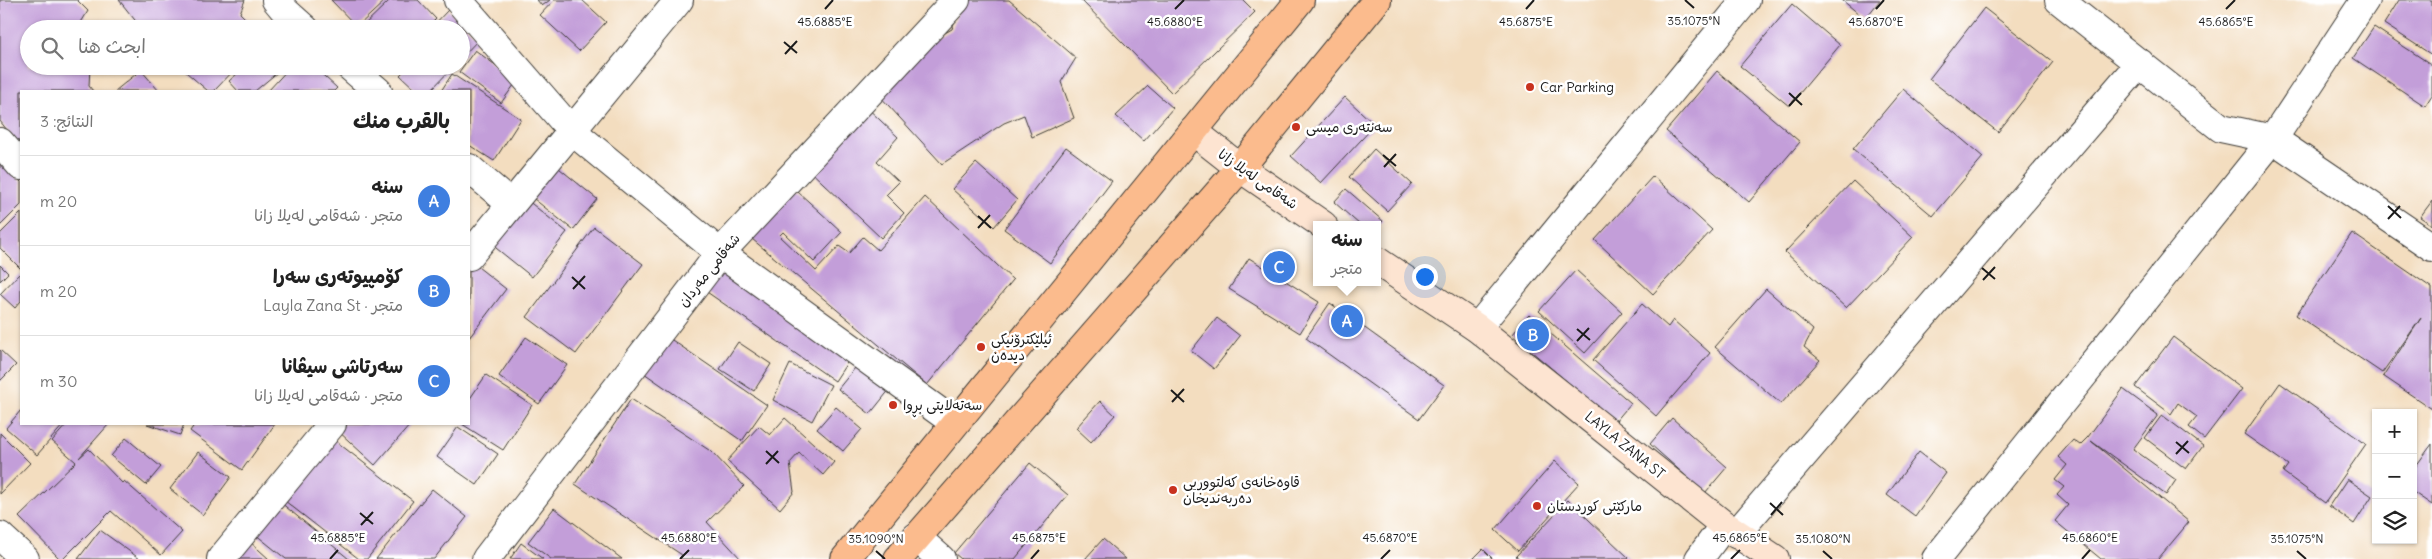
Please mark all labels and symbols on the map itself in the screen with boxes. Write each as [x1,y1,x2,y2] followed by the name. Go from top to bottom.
[1667,13,1721,28] text: 35.1075°N
[797,14,853,29] text: 45.6885°E
[1147,14,1203,29] text: 45.6880°E
[1499,14,1553,29] text: 45.6875°E
[1849,14,1904,29] text: 45.6870°E
[2198,14,2254,29] text: 45.6865°E
[1540,78,1614,96] place label: Car Parking
[1524,81,1536,93] marker: Car Parking
[1306,118,1393,136] place label: سەنتەری میسی
[1290,121,1302,133] marker: سەنتەری میسی
[1215,145,1301,213] street label: شەقامی لەیلا زانا
[674,230,744,310] street label: شەقامی مەردان
[1263,248,1295,286] pin: C
[1412,264,1438,290] your location
[1331,302,1363,340] pin: A
[1517,316,1549,354] pin: B
[991,330,1052,364] place label: ئیلێکترۆنیکی دیدەن
[975,341,987,353] marker: ئیلێکترۆنیکی دیدەن
[903,396,982,418] place label: سه‌ته‌لایتی بڕوا
[887,399,899,411] marker: سه‌ته‌لایتی بڕوا
[1581,407,1669,483] street label: LAYLA ZANA ST
[1183,473,1300,507] place label: قاوەخانەی کەلتووریی دەربەندیخان
[1167,484,1179,496] marker: قاوەخانەی کەلتووریی دەربەندیخان
[1547,497,1642,516] place label: مارکێتی کوردستان
[1531,500,1543,512] marker: مارکێتی کوردستان
[310,530,366,545] text: 45.6885°E
[661,530,717,545] text: 45.6880°E
[1012,530,1066,545] text: 45.6875°E
[1363,530,1418,545] text: 45.6870°E
[1712,530,1768,545] text: 45.6865°E
[2062,530,2118,545] text: 45.6860°E
[848,531,904,546] text: 35.1090°N
[1795,531,1851,546] text: 35.1080°N
[2270,531,2324,546] text: 35.1075°N

